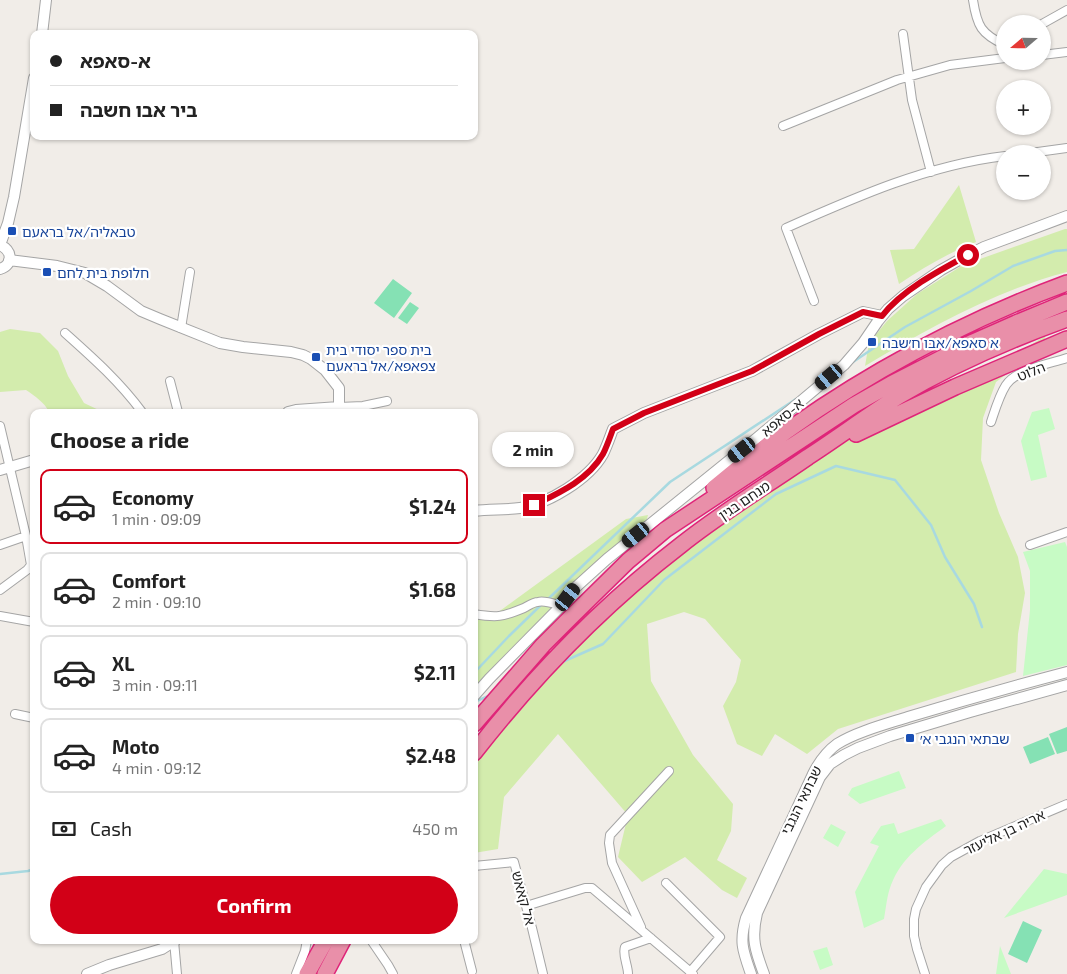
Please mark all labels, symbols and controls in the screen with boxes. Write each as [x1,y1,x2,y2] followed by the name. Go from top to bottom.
[996,15,1051,70] north arrow
[996,15,1051,200] map controls
[80,49,151,72] text: א-סאפא
[996,80,1051,135] button: +
[80,98,198,121] text: ביר אבו חשבה
[996,145,1051,200] button: −
[22,223,136,240] place label: טבאליה/אל בראעם
[6,225,18,237] marker: טבאליה/אל בראעם
[957,244,979,266] route start
[57,264,149,281] place label: חלופת בית לחם
[41,266,53,278] marker: חלופת בית לחם
[882,334,999,351] place label: א סאפא/אבו ח׳שבה
[866,336,878,348] marker: א סאפא/אבו ח׳שבה
[326,341,436,374] place label: בית ספר יסודי בית צפאפא/אל בראעם
[310,351,322,363] marker: בית ספר יסודי בית צפאפא/אל בראעם
[1014,358,1048,384] street label: הלוט
[812,362,845,392] car
[757,394,807,440] street label: א-סאפא
[50,426,189,452] text: Choose a ride
[493,432,575,468] callout: 2 min
[725,435,758,465] car
[513,440,553,459] text: 2 min
[715,477,773,523] street label: מנחם בגין
[52,484,97,529] icon: car
[112,486,194,509] text: Economy
[523,494,545,516] route end
[409,495,456,518] text: $1.24
[112,509,202,528] text: 1 min · 09:09
[619,520,652,550] car
[52,567,97,612] icon: car
[112,569,186,592] text: Comfort
[409,578,456,601] text: $1.68
[552,581,583,613] car
[112,592,201,611] text: 2 min · 09:10
[52,650,97,695] icon: car
[112,652,134,675] text: XL
[414,661,456,684] text: $2.11
[112,675,198,694] text: 3 min · 09:11
[920,730,1009,747] place label: שבתאי הנגבי א׳
[904,732,916,744] marker: שבתאי הנגבי א׳
[52,733,97,778] icon: car
[112,735,160,758] text: Moto
[405,744,456,767] text: $2.48
[112,758,202,777] text: 4 min · 09:12
[777,763,825,837] street label: שבתאי הנגבי
[960,806,1048,858] street label: אריה בן אליעזר
[50,815,78,843] icon: cash
[90,817,132,840] text: Cash
[412,819,458,838] text: 450 m
[509,869,539,927] street label: אל קאאש
[50,876,458,934] button: Confirm

